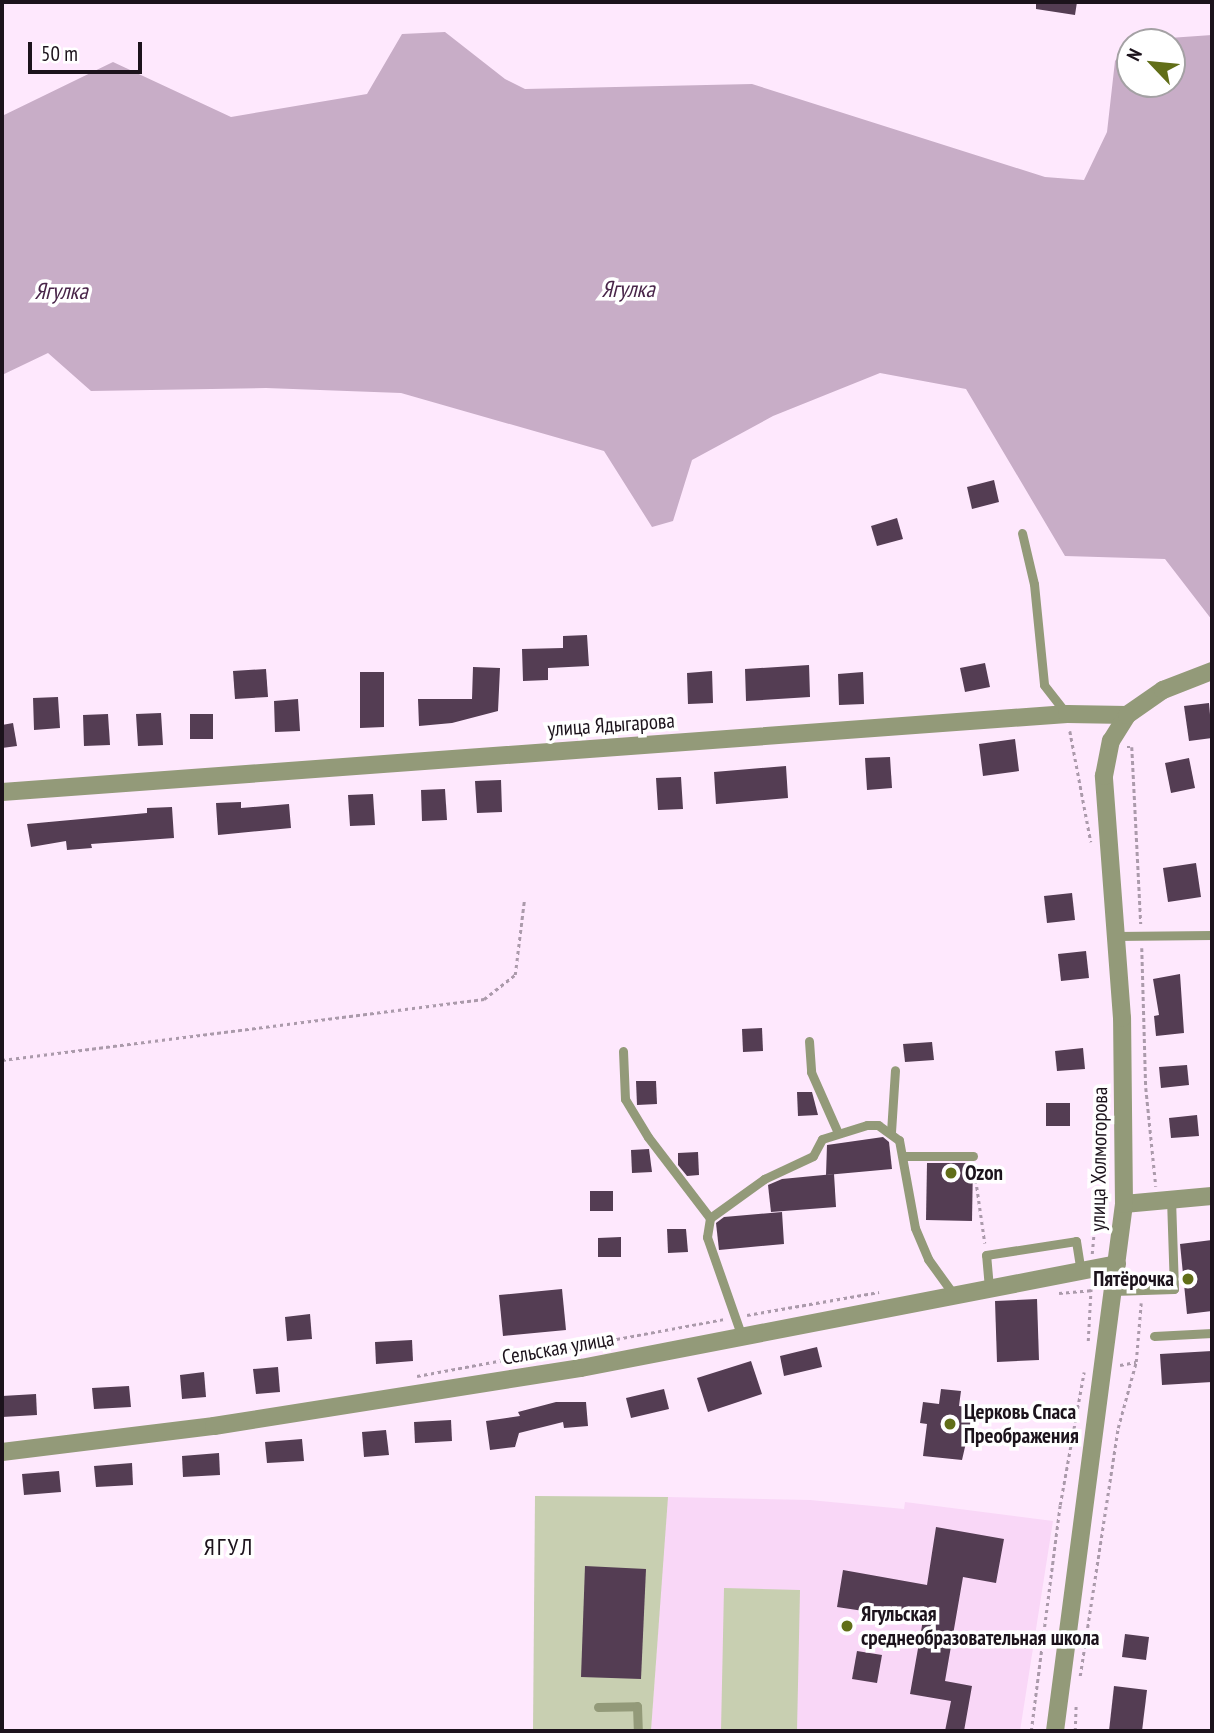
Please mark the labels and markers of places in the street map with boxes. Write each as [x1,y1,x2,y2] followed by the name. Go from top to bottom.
[965,1160,1003,1186] place label: Ozon
[943,1165,959,1181] marker: Ozon
[1093,1266,1174,1292] place label: Пятёрочка
[1180,1271,1196,1287] marker: Пятёрочка
[964,1399,1079,1449] place label: Церковь Спаса Преображения
[942,1416,958,1432] marker: Церковь Спаса Преображения
[861,1601,1099,1651] place label: Ягульская среднеобразовательная школа
[839,1618,855,1634] marker: Ягульская среднеобразовательная школа

